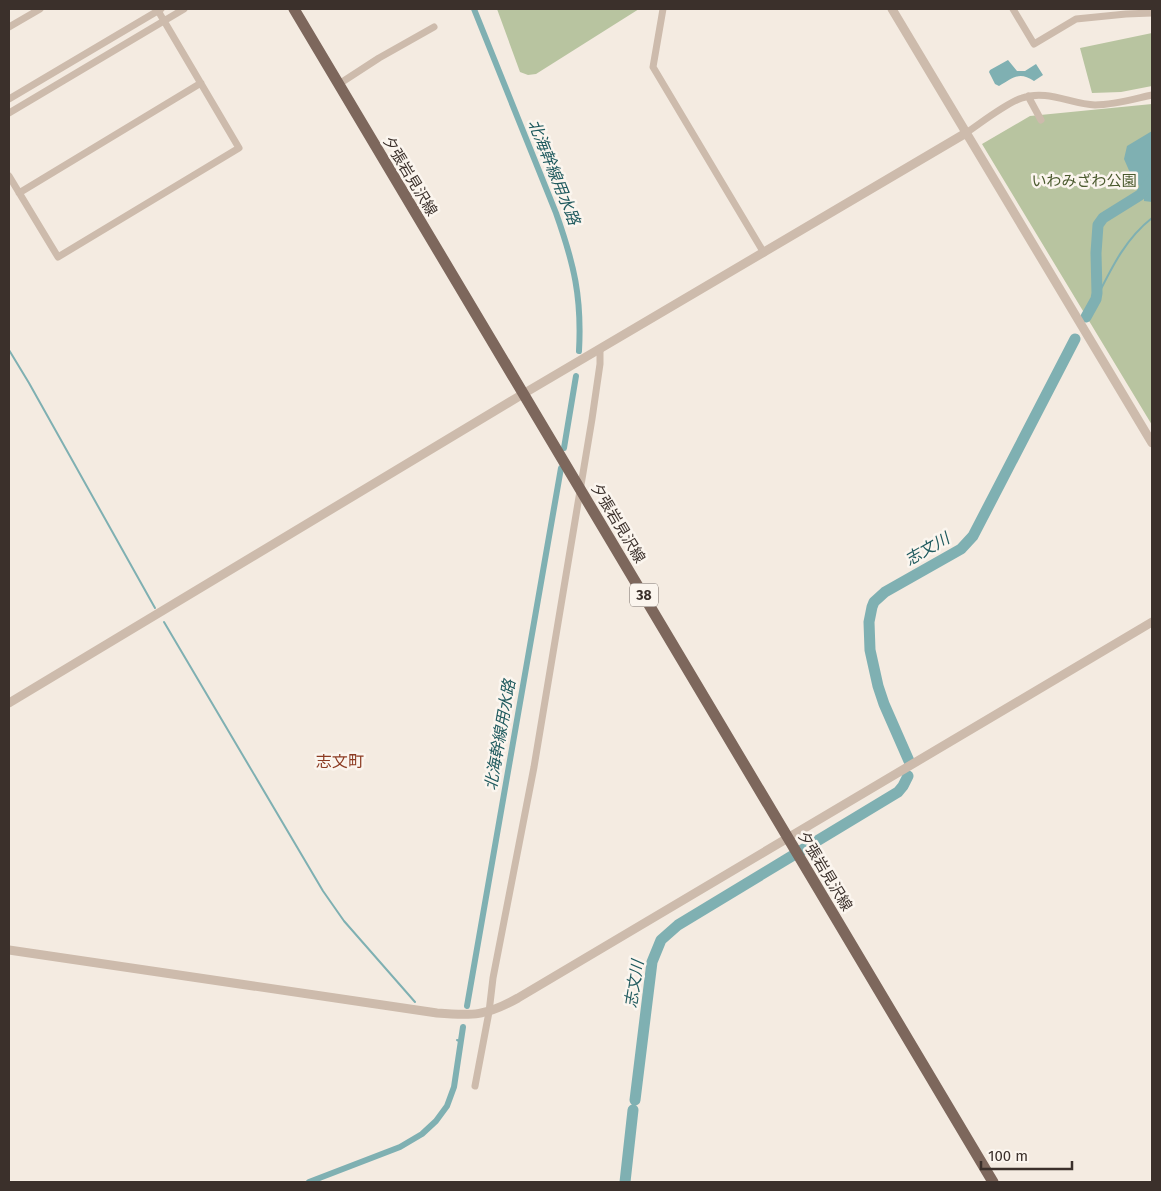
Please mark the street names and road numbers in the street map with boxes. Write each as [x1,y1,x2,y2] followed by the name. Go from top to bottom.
[379,133,441,219] street label: 夕張岩見沢線
[587,480,649,566] street label: 夕張岩見沢線
[630,584,658,606] road number: 38
[794,828,856,914] street label: 夕張岩見沢線

